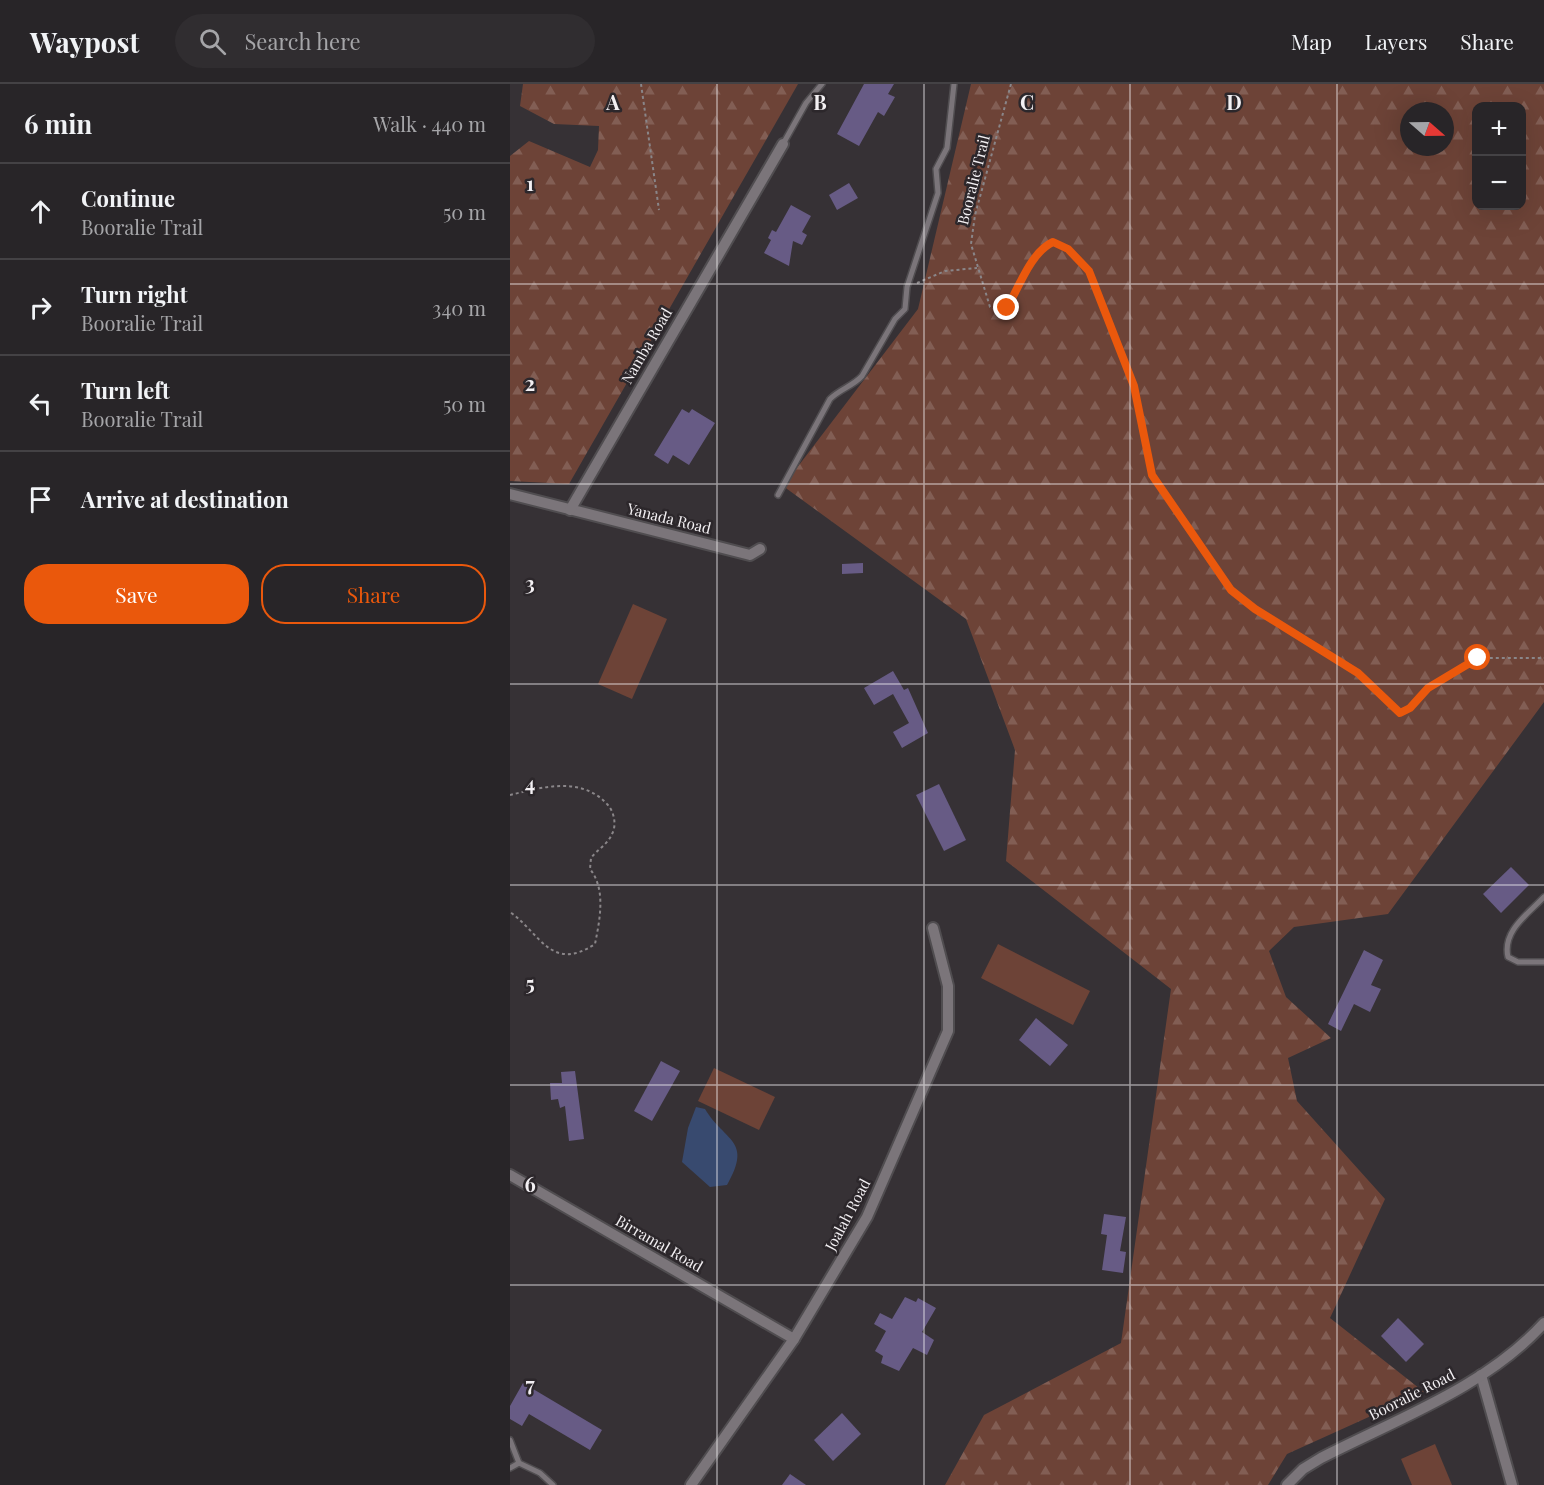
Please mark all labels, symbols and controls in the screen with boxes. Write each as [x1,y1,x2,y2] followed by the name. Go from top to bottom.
[175,14,595,68] search box
[30,23,139,60] text: Waypost
[196,25,229,58] icon: search
[244,26,361,56] text: Search here
[1291,27,1332,55] text: Map
[1365,27,1427,55] text: Layers
[1460,27,1514,55] text: Share
[605,88,620,115] text: A
[813,88,827,115] text: B
[1020,88,1034,115] text: C
[1226,88,1242,115] text: D
[1400,102,1454,156] north arrow
[1472,102,1526,210] map controls
[1472,102,1526,156] button: +
[24,106,92,141] text: 6 min
[373,110,486,137] text: Walk · 440 m
[952,133,994,227] street label: Booralie Trail
[1472,156,1526,210] button: −
[526,169,534,196] text: 1
[81,183,175,213] text: Continue
[24,195,57,228] icon: ahead
[443,198,486,225] text: 50 m
[81,213,203,240] text: Booralie Trail
[81,279,187,309] text: Turn right
[24,291,57,324] icon: right
[432,294,486,321] text: 340 m
[993,294,1019,320] route end
[616,304,676,387] street label: Namba Road
[81,309,203,336] text: Booralie Trail
[525,369,535,396] text: 2
[81,375,170,405] text: Turn left
[24,387,57,420] icon: left
[443,390,486,417] text: 50 m
[81,405,203,432] text: Booralie Trail
[24,483,57,516] icon: arrive
[81,484,289,514] text: Arrive at destination
[624,498,713,538] street label: Yanada Road
[24,564,249,624] button: Save
[261,564,486,624] button: Share
[525,569,535,596] text: 3
[1464,644,1490,670] route start
[525,769,535,796] text: 4
[525,969,535,996] text: 5
[524,1170,536,1197] text: 6
[819,1175,875,1255] street label: Joalah Road
[612,1210,707,1276] street label: Birramal Road
[1365,1364,1458,1424] street label: Booralie Road
[525,1370,535,1397] text: 7

